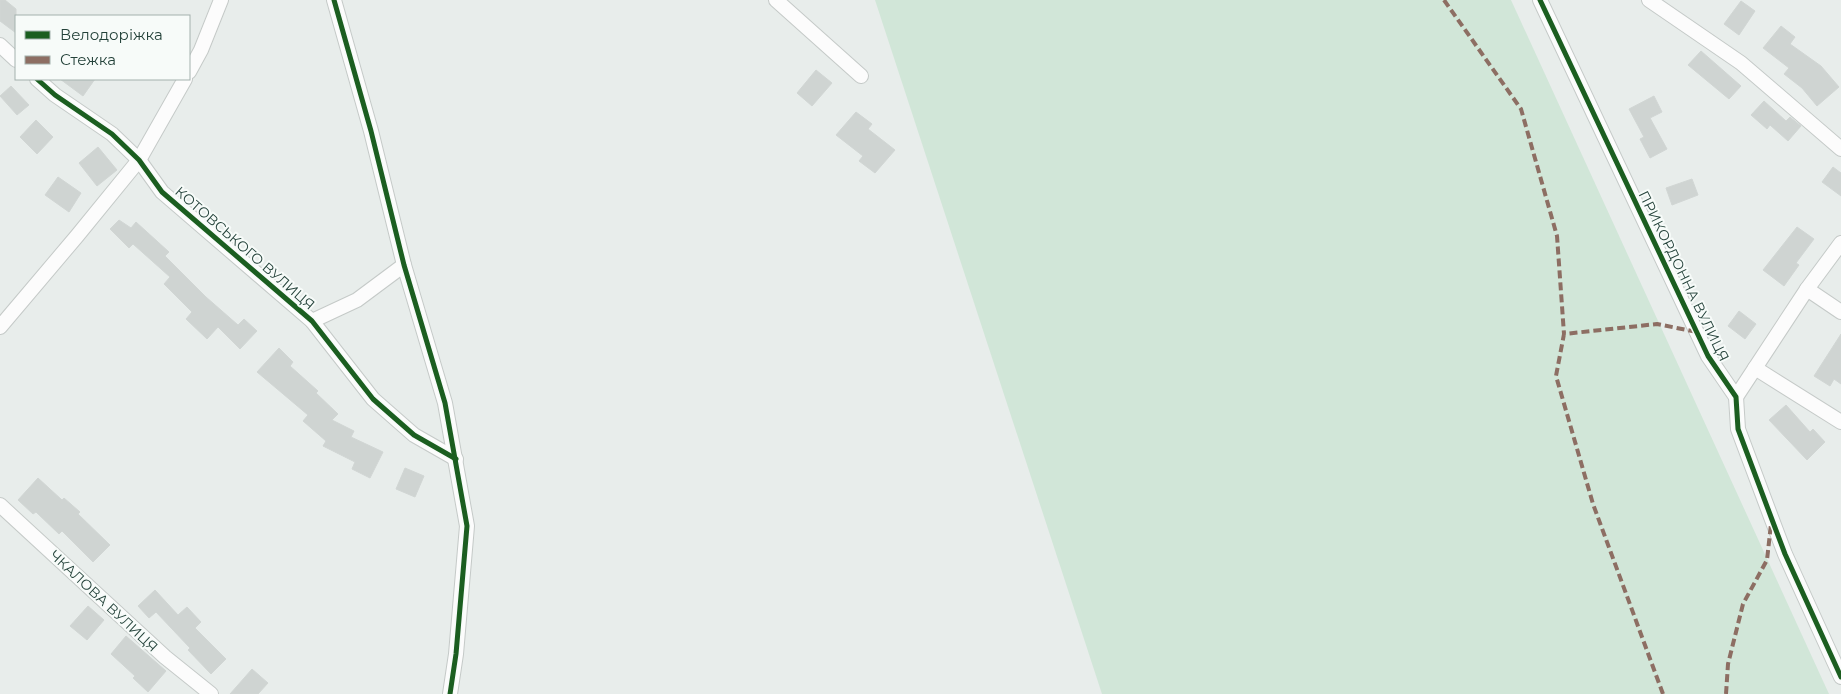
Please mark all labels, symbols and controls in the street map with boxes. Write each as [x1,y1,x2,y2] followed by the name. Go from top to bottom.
[15,15,190,80] legend
[60,25,163,44] text: Велодоріжка
[60,50,116,69] text: Стежка
[171,182,319,314] street label: КОТОВСЬКОГО ВУЛИЦЯ
[1635,188,1733,364] street label: ПРИКОРДОННА ВУЛИЦЯ
[46,546,162,656] street label: ЧКАЛОВА ВУЛИЦЯ

